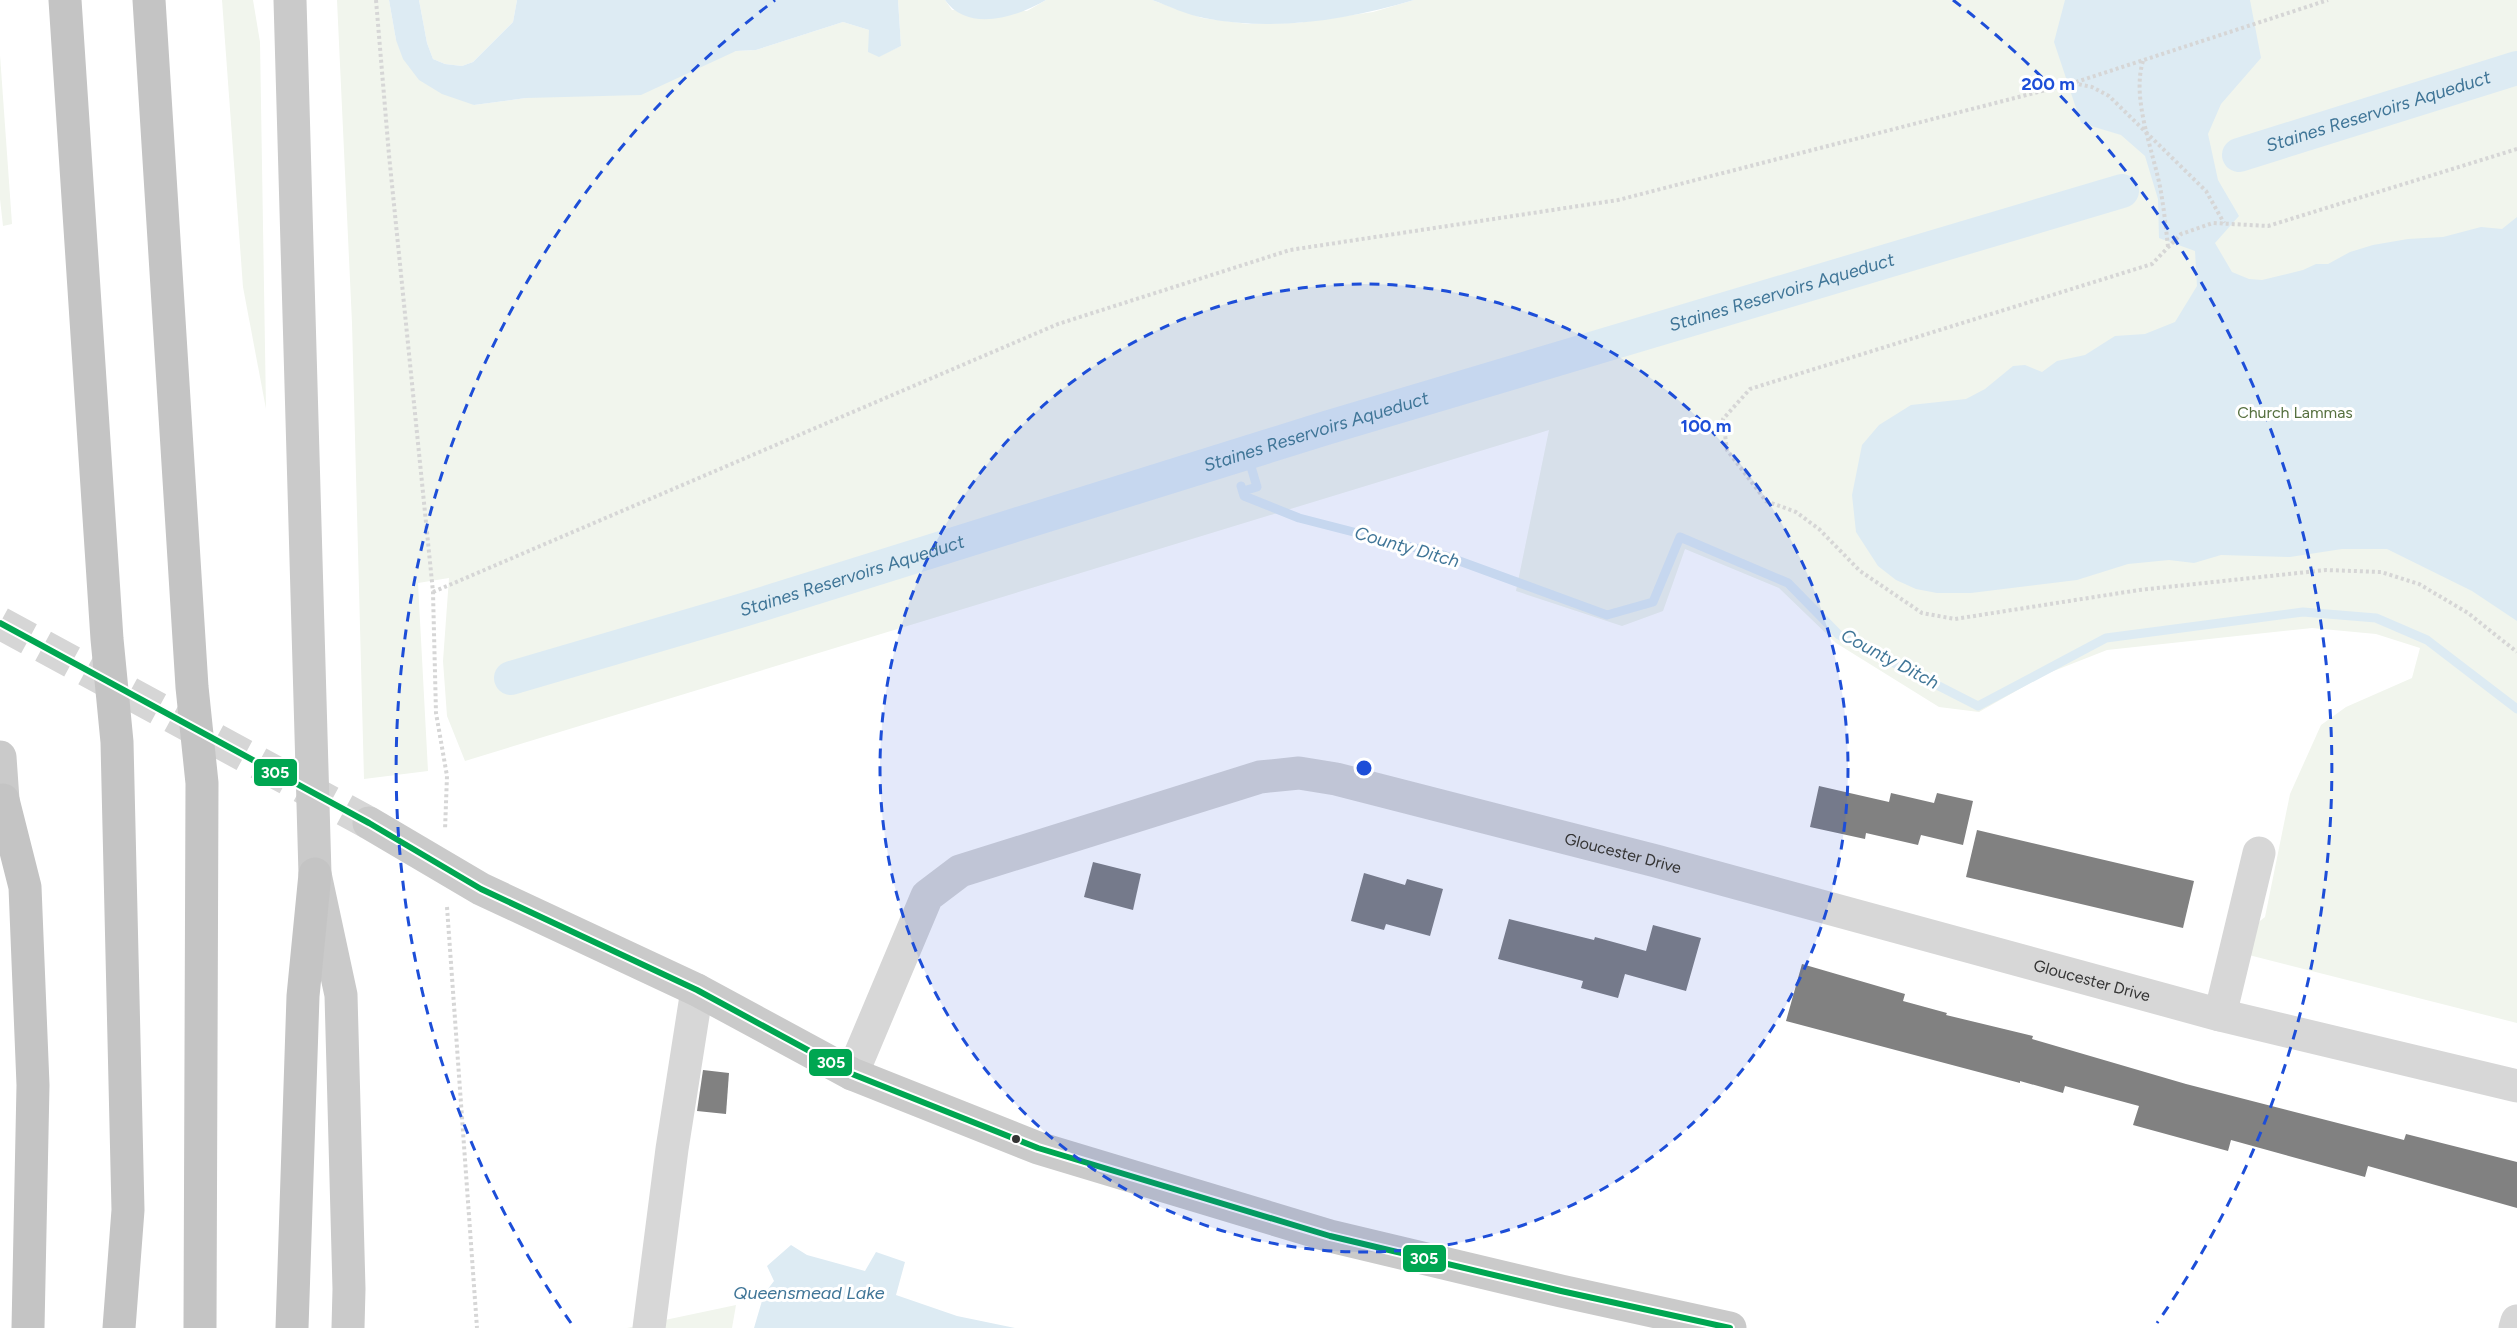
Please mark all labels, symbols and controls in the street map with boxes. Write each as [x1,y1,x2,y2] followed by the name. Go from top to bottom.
[2263,66,2493,157] water label: Staines Reservoirs Aqueduct
[2021,73,2075,95] text: 200 m
[1666,248,1897,336] water label: Staines Reservoirs Aqueduct
[1201,387,1431,477] water label: Staines Reservoirs Aqueduct
[2237,403,2353,422] park label: Church Lammas
[1681,415,1731,437] text: 100 m
[1352,522,1462,572] water label: County Ditch
[737,531,967,621] water label: Staines Reservoirs Aqueduct
[1837,624,1943,694] water label: County Ditch
[253,758,298,787] line badge: 305
[1354,758,1374,778] centre of rings
[261,763,289,782] text: 305
[1563,829,1684,878] street label: Gloucester Drive
[2032,956,2153,1006] street label: Gloucester Drive
[808,1048,853,1077] line badge: 305
[817,1053,845,1072] text: 305
[1010,1133,1022,1145] unlabelled marker
[1402,1244,1447,1273] line badge: 305
[1410,1249,1438,1268] text: 305
[733,1282,885,1304] water label: Queensmead Lake

